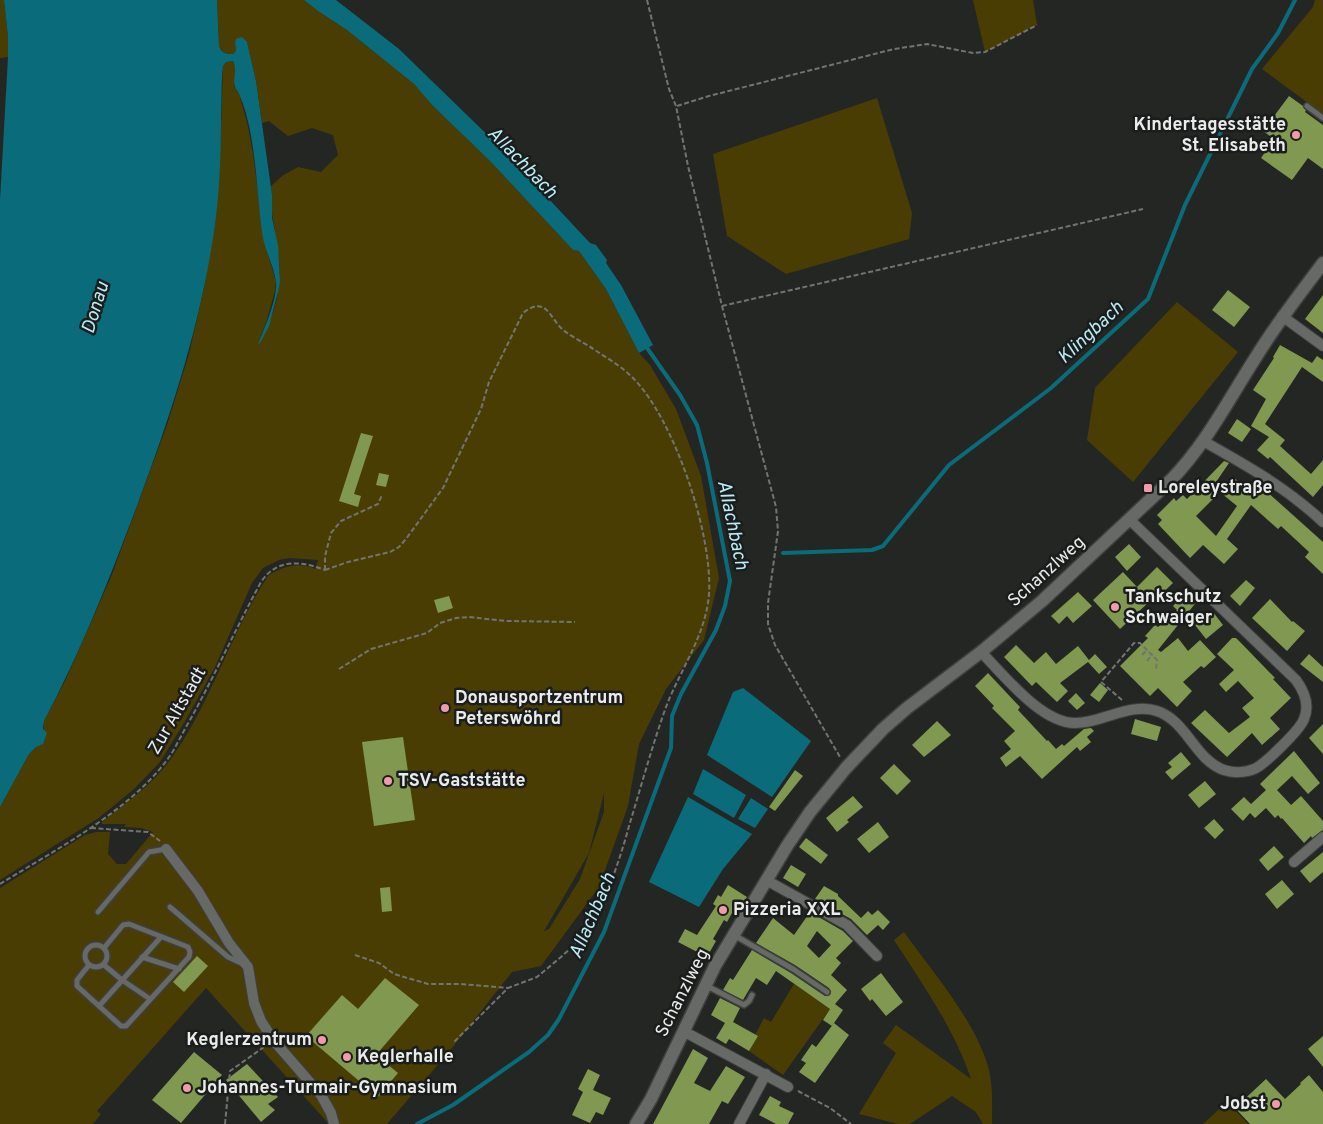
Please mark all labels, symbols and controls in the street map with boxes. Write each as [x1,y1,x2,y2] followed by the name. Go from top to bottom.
[1134,114,1286,158] place label: Kindertagesstätte St. Elisabeth
[482,122,563,205] water label: Allachbach
[1290,129,1302,141] marker: Kindertagesstätte St. Elisabeth
[77,279,115,337] water label: Donau
[1053,296,1130,370] water label: Klingbach
[1158,477,1273,500] place label: Loreleystraße
[711,478,753,573] water label: Allachbach
[1142,482,1154,494] marker: Loreleystraße
[1004,531,1090,613] street label: Schanzlweg
[1125,586,1222,630] place label: Tankschutz Schwaiger
[1109,601,1121,613] marker: Tankschutz Schwaiger
[144,663,212,759] street label: Zur Altstadt
[455,687,623,731] place label: Donausportzentrum Peterswöhrd
[439,702,451,714] marker: Donausportzentrum Peterswöhrd
[398,770,526,793] place label: TSV-Gaststätte
[382,775,394,787] marker: TSV-Gaststätte
[564,869,622,963] water label: Allachbach
[733,899,840,922] place label: Pizzeria XXL
[717,904,729,916] marker: Pizzeria XXL
[651,945,715,1041] street label: Schanzlweg
[186,1029,312,1052] place label: Keglerzentrum
[316,1034,328,1046] marker: Keglerzentrum
[357,1046,454,1069] place label: Keglerhalle
[341,1051,353,1063] marker: Keglerhalle
[197,1077,458,1100] place label: Johannes-Turmair-Gymnasium
[181,1082,193,1094] marker: Johannes-Turmair-Gymnasium
[1220,1093,1266,1116] place label: Jobst
[1270,1098,1282,1110] marker: Jobst

